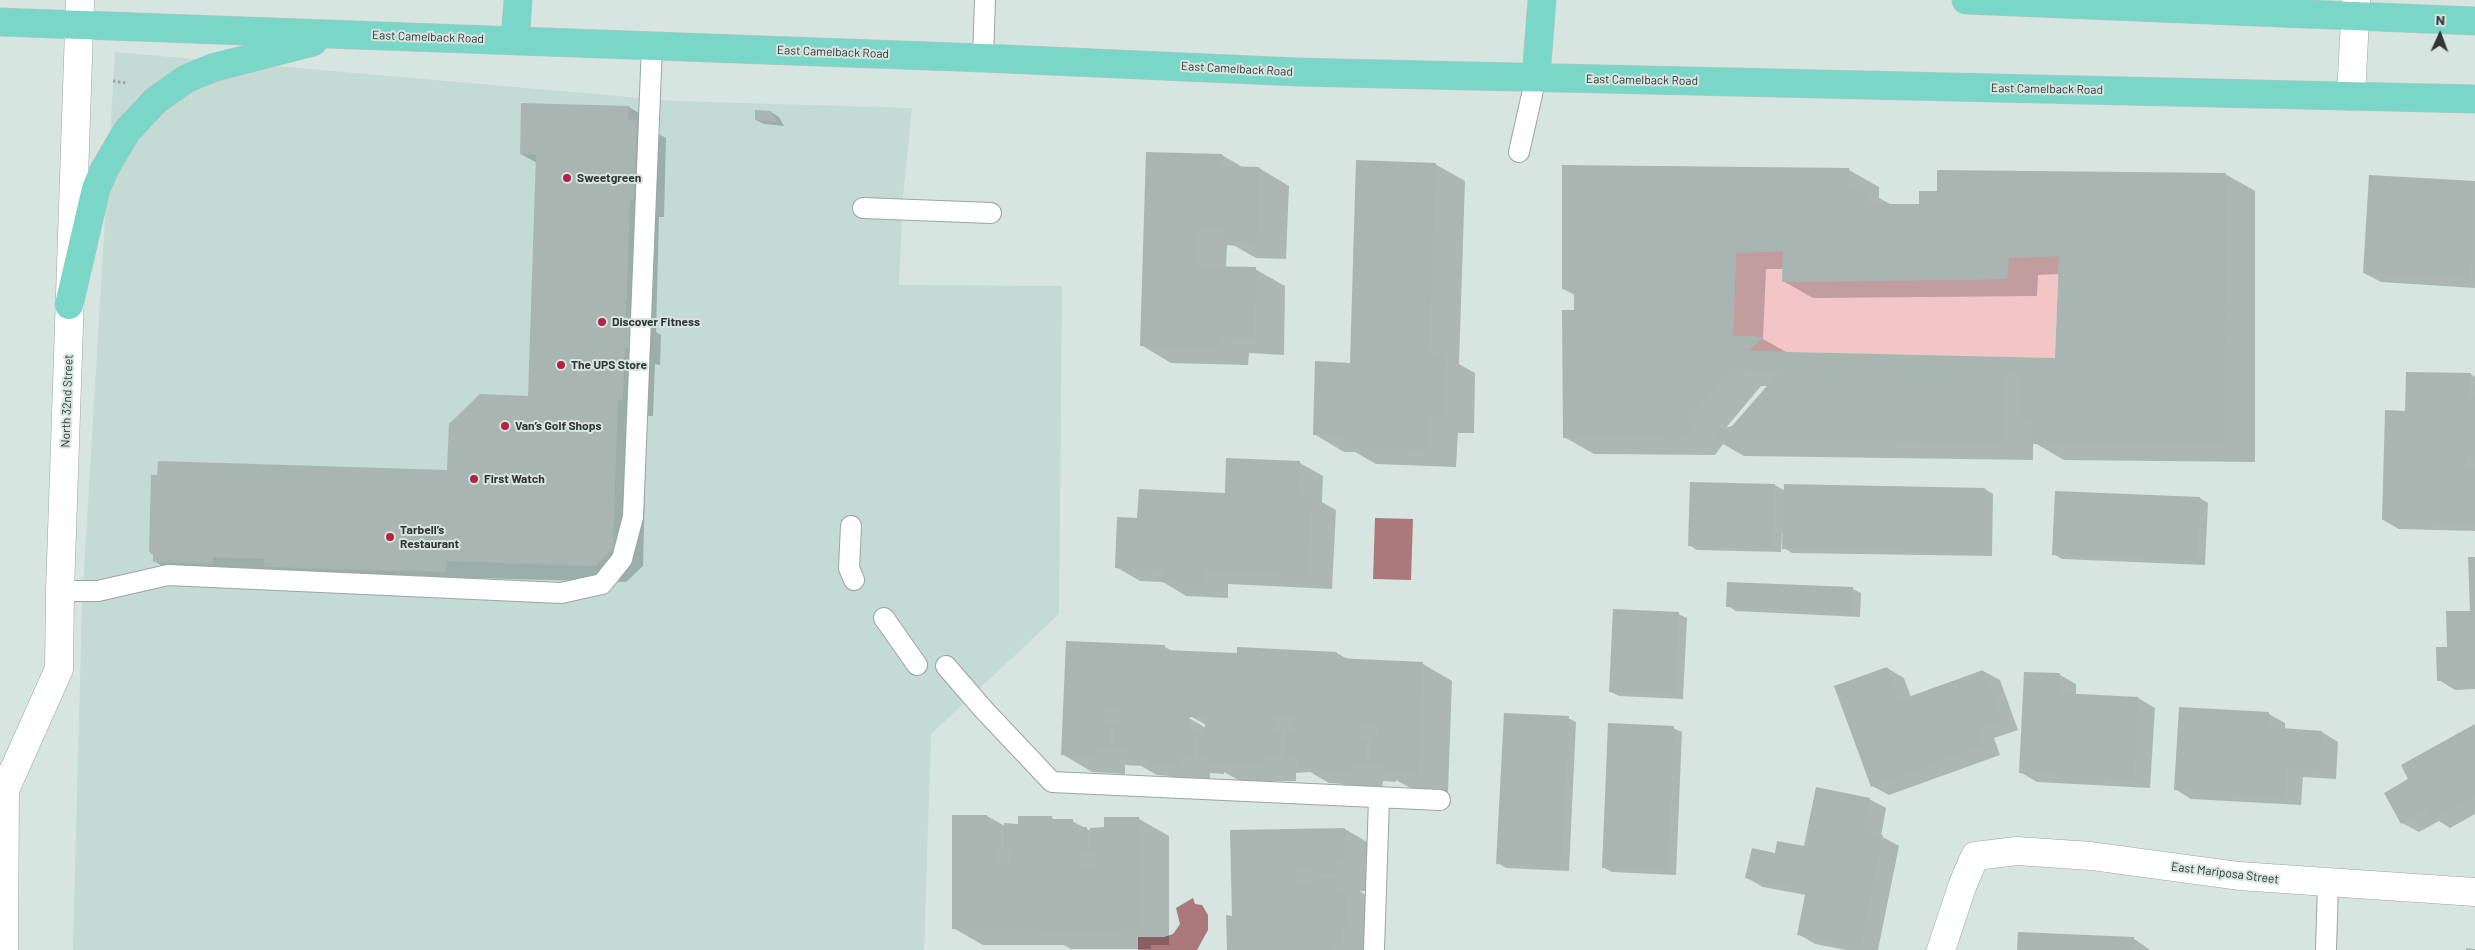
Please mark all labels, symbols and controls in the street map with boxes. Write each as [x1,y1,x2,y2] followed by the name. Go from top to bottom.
[2415,10,2465,60] north arrow
[2436,11,2445,28] text: N
[372,28,484,46] street label: East Camelback Road
[777,43,889,61] street label: East Camelback Road
[1181,59,1293,79] street label: East Camelback Road
[1586,72,1698,88] street label: East Camelback Road
[1991,81,2103,97] street label: East Camelback Road
[577,171,641,185] place label: Sweetgreen
[561,172,573,184] marker: Sweetgreen
[612,315,700,329] place label: Discover Fitness
[596,316,608,328] marker: Discover Fitness
[58,354,76,448] street label: North 32nd Street
[571,358,647,372] place label: The UPS Store
[555,359,567,371] marker: The UPS Store
[515,419,602,433] place label: Van’s Golf Shops
[499,420,511,432] marker: Van’s Golf Shops
[484,472,545,486] place label: First Watch
[468,473,480,485] marker: First Watch
[400,523,459,551] place label: Tarbell’s Restaurant
[384,531,396,543] marker: Tarbell’s Restaurant
[2170,859,2280,887] street label: East Mariposa Street

